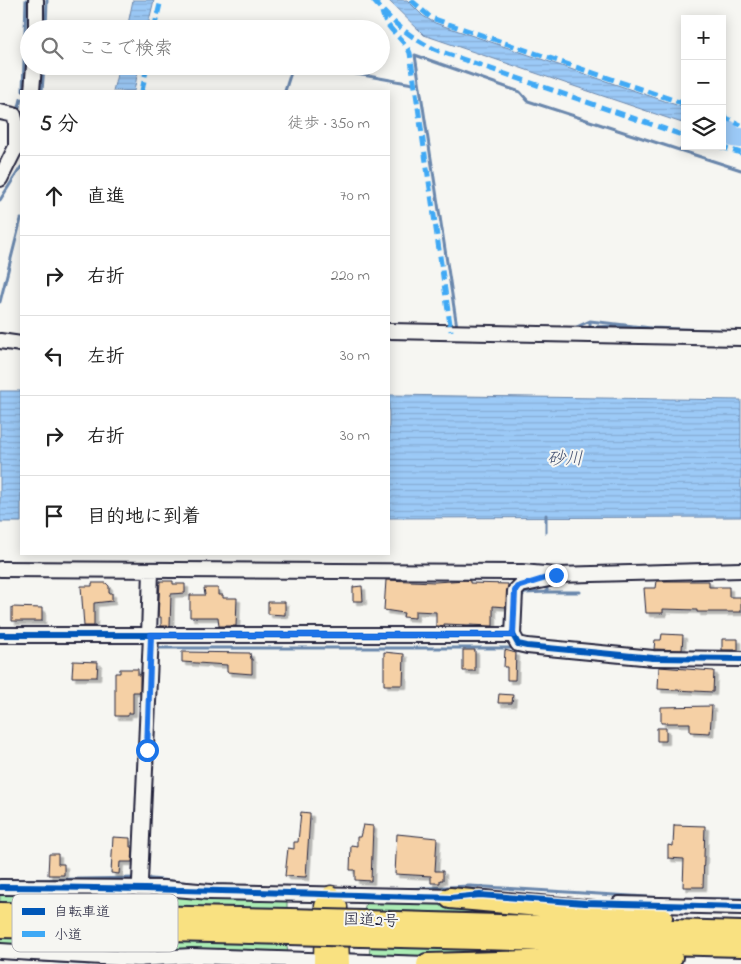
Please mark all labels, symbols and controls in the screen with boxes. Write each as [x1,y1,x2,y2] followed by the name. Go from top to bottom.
[681,15,726,150] map controls
[681,15,726,60] button: +
[20,20,390,75] search box
[38,34,66,62] icon: search
[78,36,173,63] text: ここで検索
[681,60,726,105] button: −
[681,105,726,150] button: layers
[40,110,78,140] text: 5 分
[288,112,370,136] text: 徒歩 · 350 m
[40,182,68,210] icon: ahead
[87,184,125,211] text: 直進
[340,184,370,208] text: 70 m
[40,262,68,290] icon: right
[87,264,125,291] text: 右折
[331,264,370,288] text: 220 m
[40,342,68,370] icon: left
[87,344,125,371] text: 左折
[340,344,370,368] text: 30 m
[40,422,68,450] icon: right
[87,424,125,451] text: 右折
[340,424,370,448] text: 30 m
[547,447,583,473] water label: 砂川
[40,502,68,530] icon: arrive
[87,504,201,531] text: 目的地に到着
[545,564,568,587] route end
[136,739,159,762] route start
[12,894,178,952] legend
[54,902,110,923] text: 自転車道
[343,908,399,934] street label: 国道2号
[54,925,82,946] text: 小道

